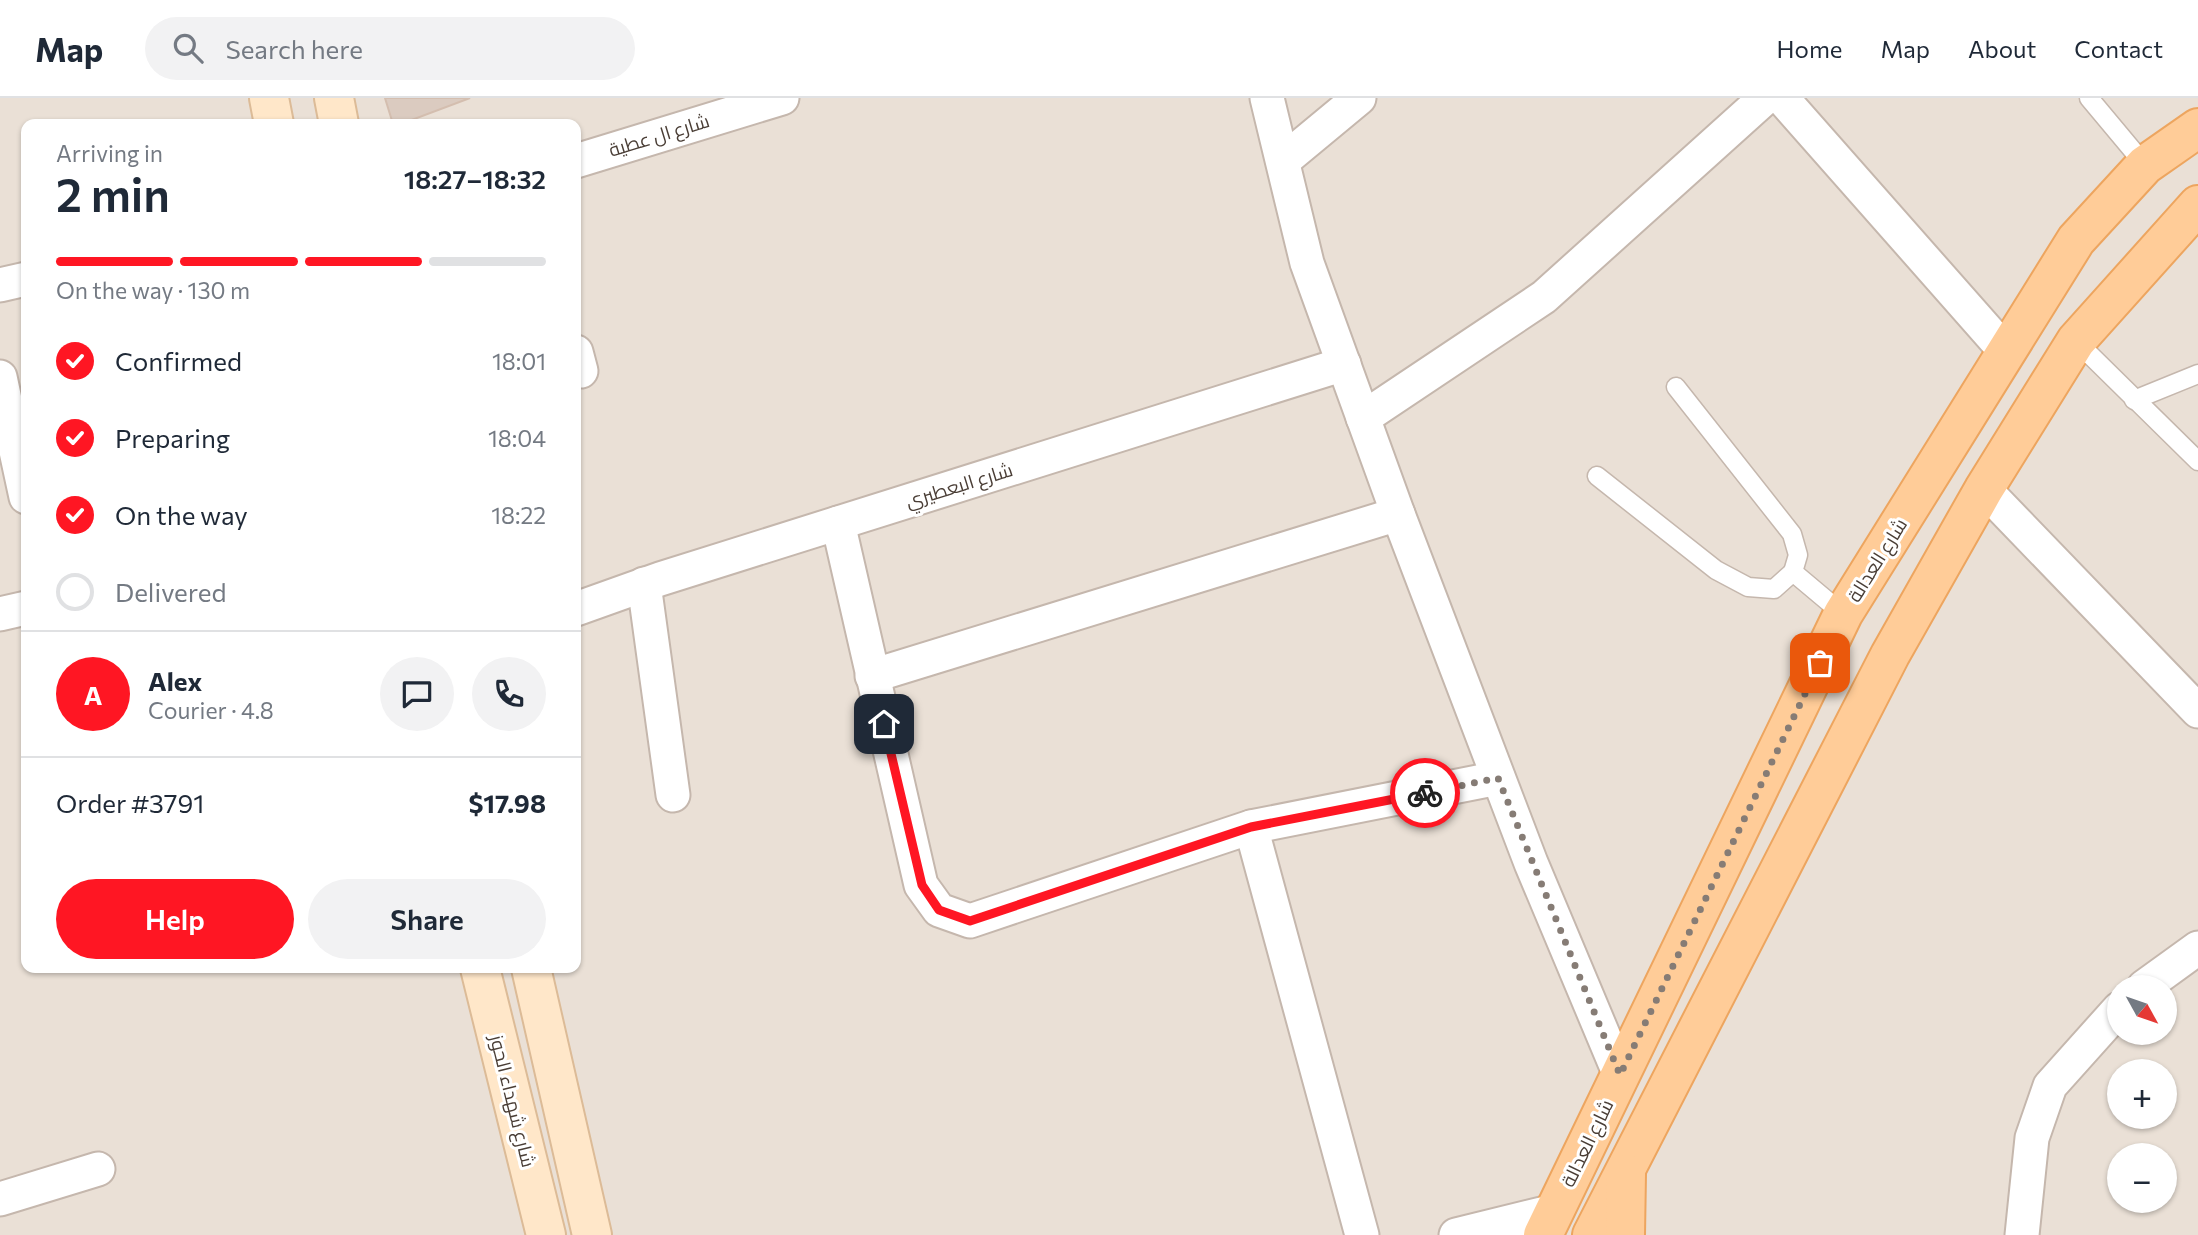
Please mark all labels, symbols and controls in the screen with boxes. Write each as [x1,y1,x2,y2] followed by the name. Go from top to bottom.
[145,17,635,80] search box
[35,28,103,69] text: Map
[169,29,207,67] icon: search
[225,33,363,64] text: Search here
[1777,34,1843,63] text: Home
[1881,34,1930,63] text: Map
[1968,34,2036,63] text: About
[2074,34,2163,63] text: Contact
[606,108,713,164] street label: شارع ال عطية
[56,139,163,167] text: Arriving in
[404,163,546,194] text: 18:27–18:32
[56,165,170,221] text: 2 min
[56,276,250,304] text: On the way · 130 m
[56,342,94,380] icon: check
[115,345,242,376] text: Confirmed
[492,347,546,375] text: 18:01
[56,419,94,457] icon: check
[115,422,230,453] text: Preparing
[488,424,546,452] text: 18:04
[902,457,1016,516] street label: شارع البعطيري
[56,496,94,534] icon: check
[115,499,248,530] text: On the way
[491,501,546,529] text: 18:22
[1842,514,1914,607] street label: شارع العدالة
[115,576,226,607] text: Delivered
[1790,633,1850,693] pin
[1801,644,1839,682] icon: bag
[380,657,454,731] button: chat
[472,657,546,731] button: phone
[148,665,202,696] text: Alex
[84,679,102,710] text: A
[854,694,914,754] pin
[148,696,274,724] text: Courier · 4.8
[865,705,903,743] icon: home
[1390,758,1460,828] courier
[1406,774,1444,812] icon: bike
[56,787,204,818] text: Order #3791
[468,787,546,818] text: $17.98
[56,879,294,959] button: Help
[308,879,546,959] button: Share
[2107,975,2177,1045] north arrow
[2107,975,2177,1213] map controls
[483,1031,541,1170] street label: شارع شهداء الحوز
[2107,1059,2177,1129] button: +
[1556,1095,1620,1192] street label: شارع العدالة
[2107,1143,2177,1213] button: −

